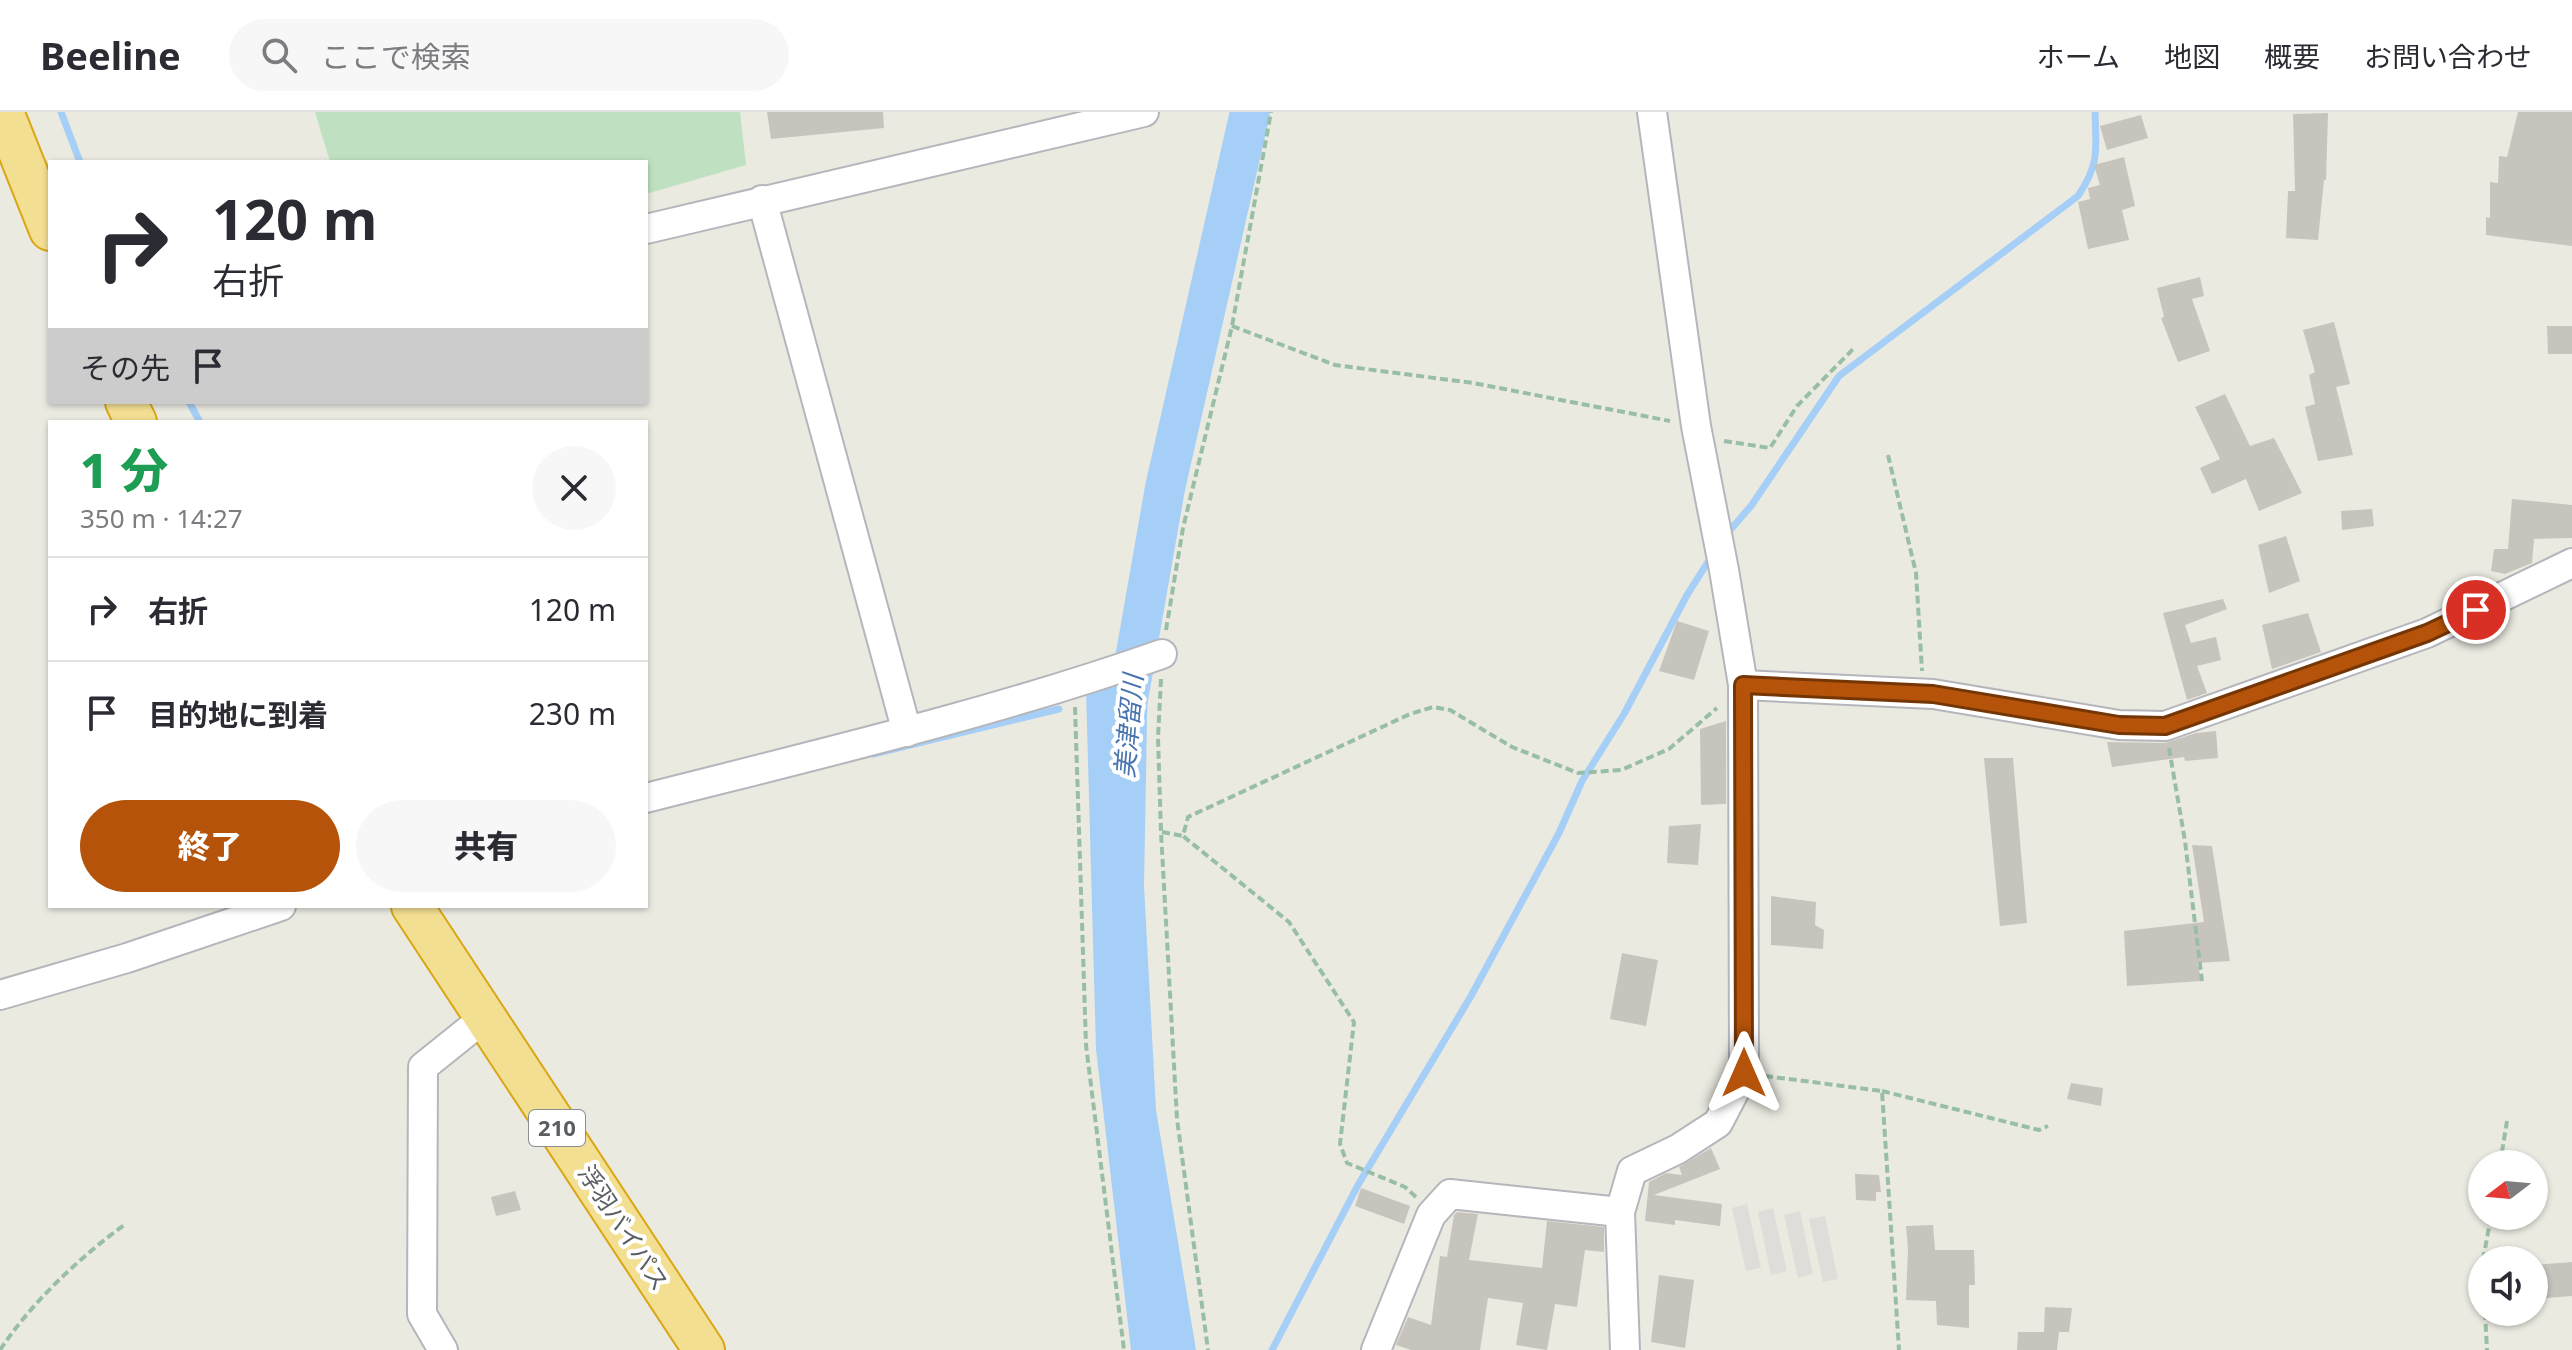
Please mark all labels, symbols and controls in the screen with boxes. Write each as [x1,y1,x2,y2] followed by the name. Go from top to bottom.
[229,19,789,91] search box
[40,29,181,81] text: Beeline
[257,33,301,77] icon: search
[321,36,471,77] text: ここで検索
[2037,37,2120,75] text: ホーム
[2164,37,2220,75] text: 地図
[2264,37,2320,75] text: 概要
[2364,37,2532,75] text: お問い合わせ
[212,180,377,256] text: 120 m
[80,192,184,296] icon: right
[212,256,284,305] text: 右折
[186,344,230,388] icon: arrive
[80,347,170,388] text: その先
[80,437,168,502] text: 1 分
[532,446,616,530] button: close
[80,500,243,536] text: 350 m · 14:27
[2442,576,2510,644] pin
[80,587,124,631] icon: right
[2454,588,2498,632] icon: arrive
[529,589,616,630] text: 120 m
[148,590,208,631] text: 右折
[1106,670,1151,779] water label: 美津留川
[80,691,124,735] icon: arrive
[529,693,616,734] text: 230 m
[148,694,328,735] text: 目的地に到着
[80,800,340,892] button: 終了
[356,800,616,892] button: 共有
[1702,1031,1786,1115] position arrow
[529,1110,585,1146] road number: 210
[2468,1150,2548,1230] north arrow
[2468,1150,2548,1326] map controls
[571,1158,677,1296] street label: 浮羽バイパス
[2468,1246,2548,1326] button: sound

